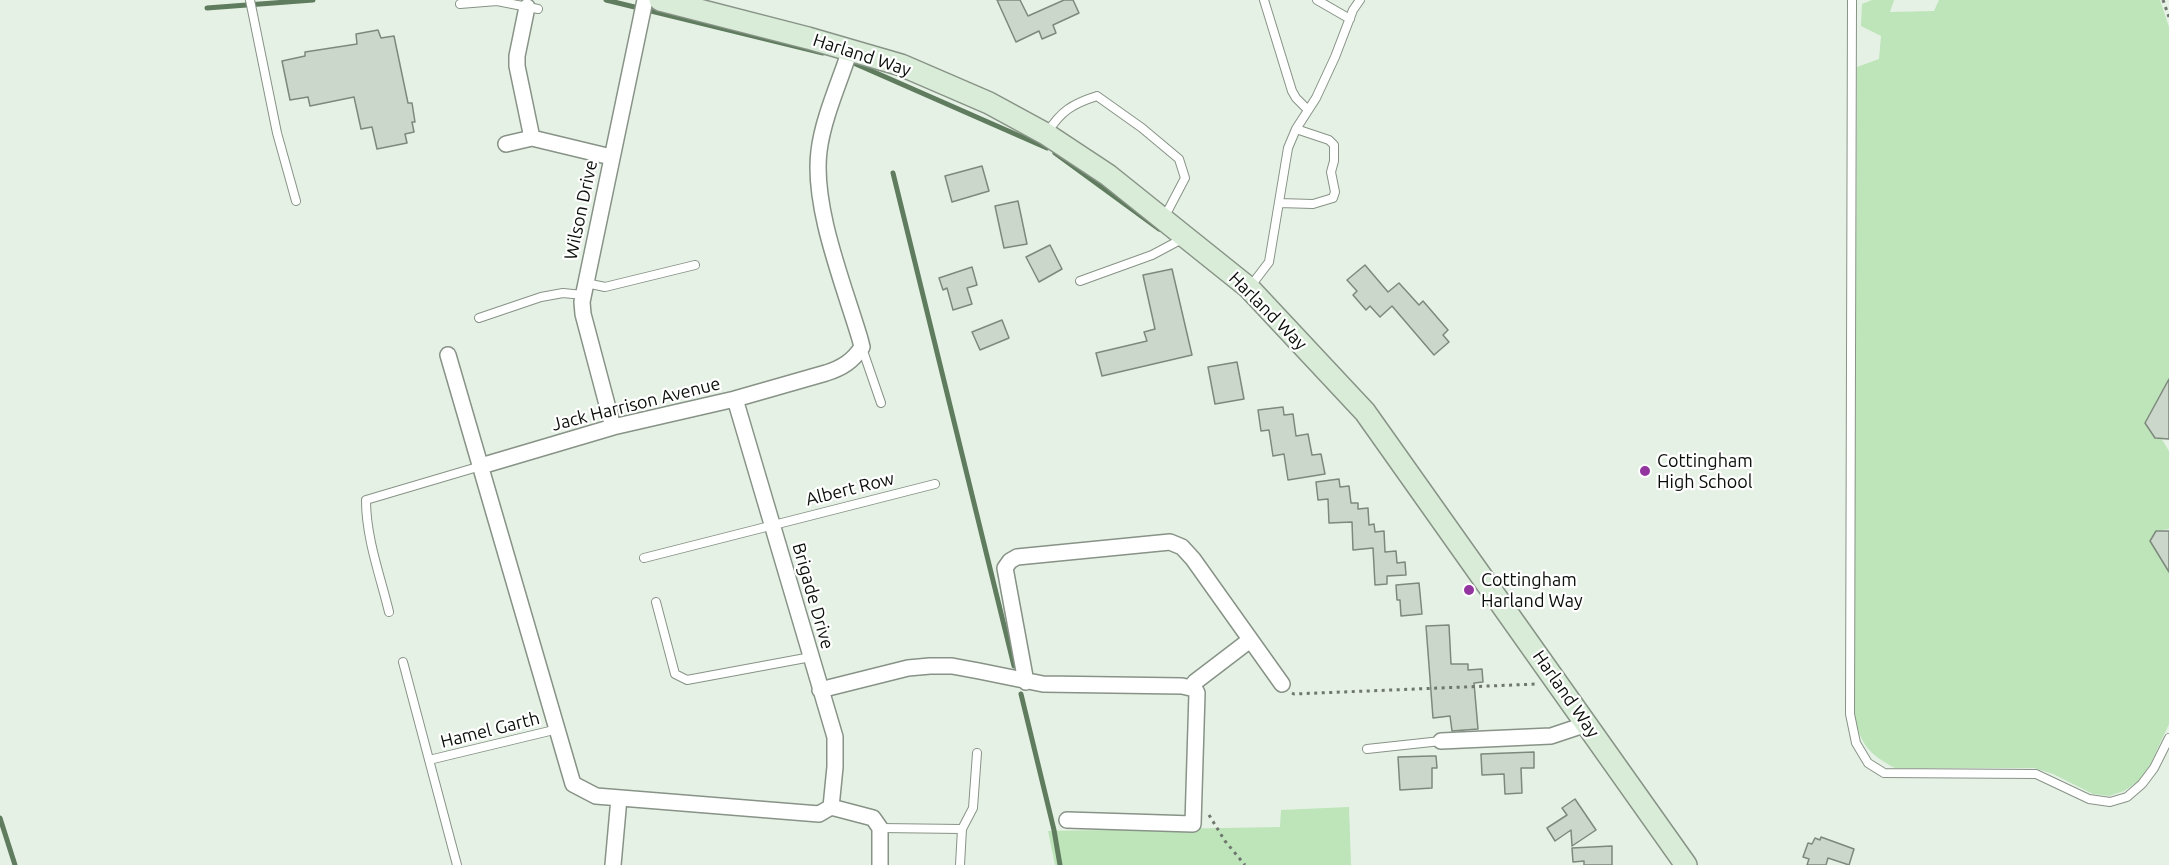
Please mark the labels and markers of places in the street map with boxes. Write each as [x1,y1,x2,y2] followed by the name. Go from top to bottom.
[1657,450,1753,492] place label: Cottingham High School
[1638,464,1652,478] marker: Cottingham High School
[1481,569,1583,612] place label: Cottingham Harland Way
[1462,583,1476,597] marker: Cottingham Harland Way

